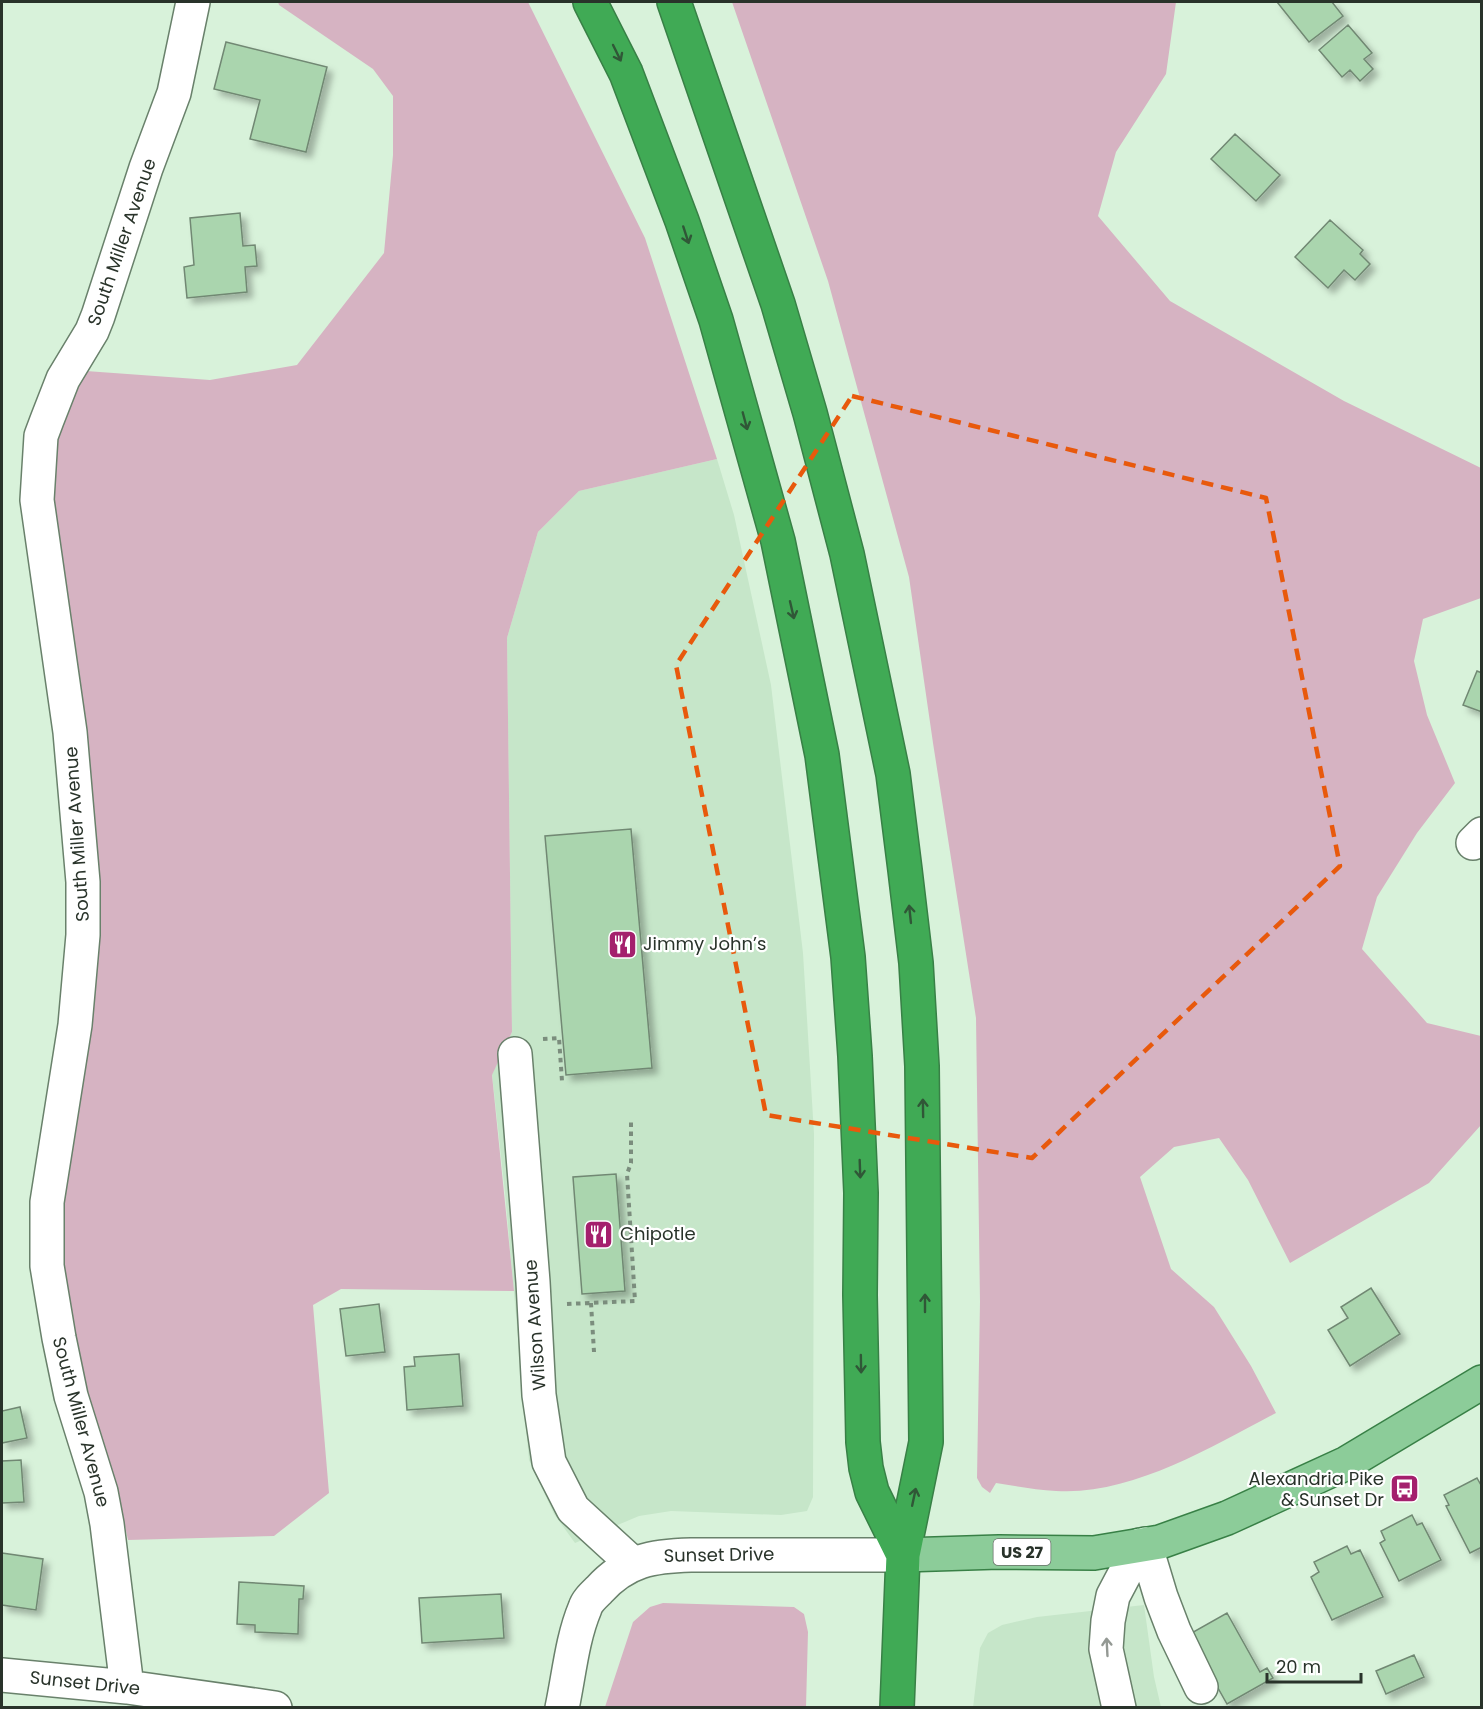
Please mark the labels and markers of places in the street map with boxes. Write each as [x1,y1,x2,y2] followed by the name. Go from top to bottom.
[606,928,638,960] restaurant icon: Jimmy John’s
[643,931,766,956] place label: Jimmy John’s
[583,1218,615,1250] restaurant icon: Chipotle
[620,1221,696,1246] place label: Chipotle
[1248,1466,1384,1512] place label: Alexandria Pike & Sunset Dr
[1389,1473,1421,1505] bus stop icon: Alexandria Pike & Sunset Dr

